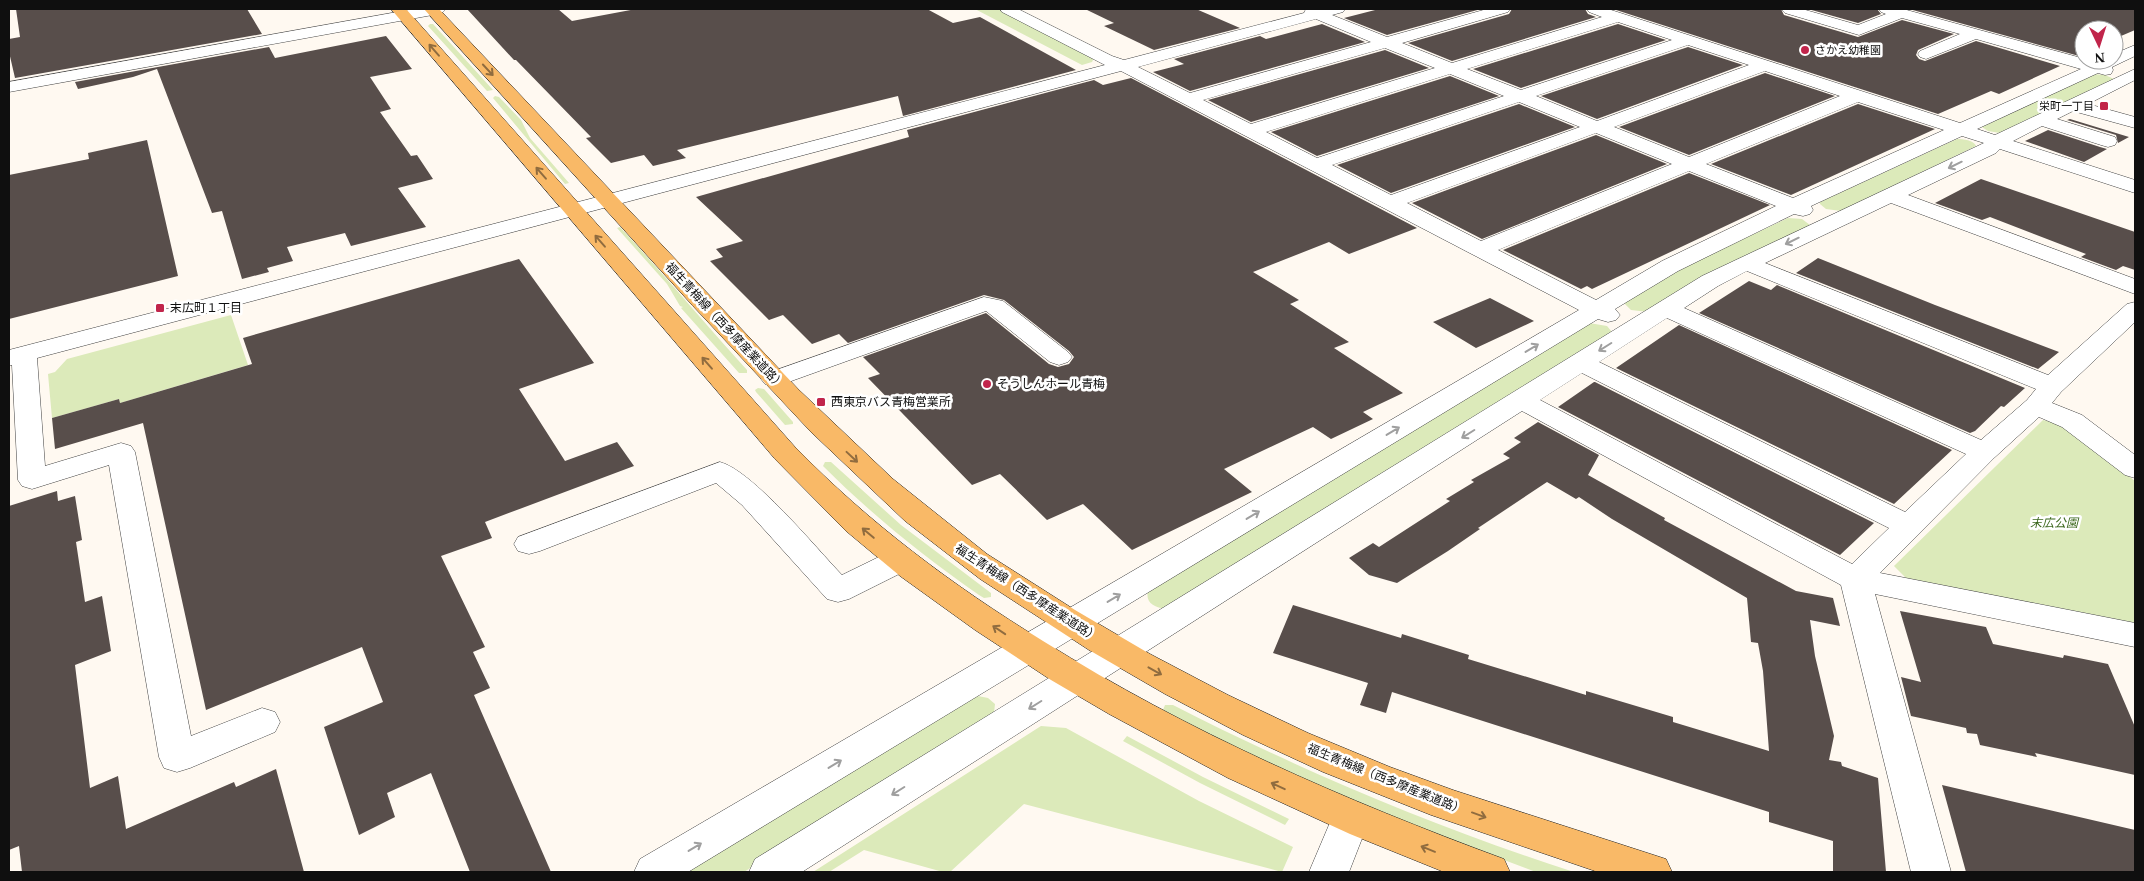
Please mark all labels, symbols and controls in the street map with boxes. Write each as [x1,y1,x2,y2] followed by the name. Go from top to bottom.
[2074,20,2124,70] north arrow
[428,44,440,57] one-way arrow
[1799,44,1811,56] marker: さかえ幼稚園
[1815,44,1881,56] place label: さかえ幼稚園
[2094,50,2105,65] text: N
[482,64,494,76] one-way arrow
[2039,100,2094,112] place label: 栄町一丁目
[2098,100,2110,112] marker: 栄町一丁目
[1948,161,1963,170] one-way arrow
[535,167,546,180] one-way arrow
[595,235,606,248] one-way arrow
[1785,237,1800,246] one-way arrow
[663,260,787,392] street label: 福生青梅線（西多摩産業道路）
[170,301,242,315] place label: 末広町１丁目
[154,302,166,314] marker: 末広町１丁目
[1525,343,1539,353] one-way arrow
[1599,343,1613,353] one-way arrow
[701,357,713,370] one-way arrow
[997,377,1105,391] place label: そうしんホール青梅
[981,378,993,390] marker: そうしんホール青梅
[831,395,951,409] place label: 西東京バス青梅営業所
[815,396,827,408] marker: 西東京バス青梅営業所
[1385,426,1399,436] one-way arrow
[1461,429,1475,439] one-way arrow
[846,451,858,463] one-way arrow
[1246,509,1260,519] one-way arrow
[2030,516,2080,530] park label: 末広公園
[862,528,875,539] one-way arrow
[953,541,1101,645] street label: 福生青梅線（西多摩産業道路）
[1106,593,1120,603] one-way arrow
[992,625,1006,635] one-way arrow
[1148,667,1162,677] one-way arrow
[1029,700,1043,710] one-way arrow
[1305,741,1467,817] street label: 福生青梅線（西多摩産業道路）
[827,758,841,768] one-way arrow
[1271,780,1286,790] one-way arrow
[891,787,905,797] one-way arrow
[1471,811,1486,820] one-way arrow
[688,842,702,852] one-way arrow
[1421,844,1436,853] one-way arrow

